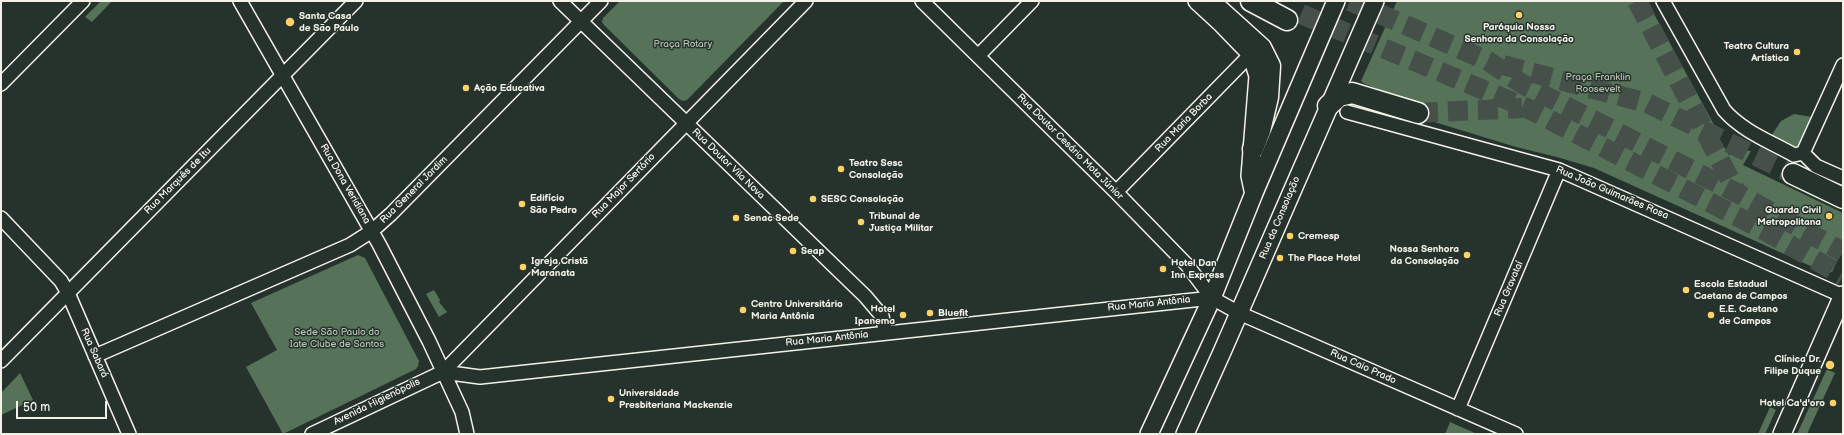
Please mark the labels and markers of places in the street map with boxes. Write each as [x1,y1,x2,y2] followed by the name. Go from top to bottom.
[299,10,359,34] place label: Santa Casa de São Paulo
[1514,10,1524,20] marker: Paróquia Nossa Senhora da Consolação
[284,16,296,28] marker: Santa Casa de São Paulo
[1464,21,1574,44] place label: Paróquia Nossa Senhora da Consolação
[1724,40,1789,64] place label: Teatro Cultura Artística
[1792,47,1802,57] marker: Teatro Cultura Artística
[474,82,545,94] place label: Ação Educativa
[461,83,471,93] marker: Ação Educativa
[849,157,903,180] place label: Teatro Sesc Consolação
[836,164,846,174] marker: Teatro Sesc Consolação
[530,192,577,216] place label: Edifício São Pedro
[821,193,904,205] place label: SESC Consolação
[808,194,818,204] marker: SESC Consolação
[517,199,527,209] marker: Edifício São Pedro
[1757,204,1821,228] place label: Guarda Civil Metropolitana
[869,210,933,234] place label: Tribunal de Justiça Militar
[1824,211,1834,221] marker: Guarda Civil Metropolitana
[744,212,799,224] place label: Senac Sede
[731,213,741,223] marker: Senac Sede
[856,217,866,227] marker: Tribunal de Justiça Militar
[1298,230,1340,242] place label: Cremesp
[1285,231,1295,241] marker: Cremesp
[1389,243,1459,266] place label: Nossa Senhora da Consolação
[801,245,824,257] place label: Seap
[788,246,798,256] marker: Seap
[1462,250,1472,260] marker: Nossa Senhora da Consolação
[1288,252,1361,264] place label: The Place Hotel
[1275,253,1285,263] marker: The Place Hotel
[531,255,588,278] place label: Igreja Cristã Maranata
[1171,257,1224,280] place label: Hotel Dan Inn Express
[518,262,528,272] marker: Igreja Cristã Maranata
[1158,264,1168,274] marker: Hotel Dan Inn Express
[1694,278,1788,302] place label: Escola Estadual Caetano de Campos
[1681,285,1691,295] marker: Escola Estadual Caetano de Campos
[751,298,843,322] place label: Centro Universitário Maria Antônia
[855,303,895,326] place label: Hotel Ipanema
[1719,303,1778,326] place label: E.E. Caetano de Campos
[738,305,748,315] marker: Centro Universitário Maria Antônia
[938,307,968,319] place label: Bluefit
[925,308,935,318] marker: Bluefit
[898,310,908,320] marker: Hotel Ipanema
[1706,310,1716,320] marker: E.E. Caetano de Campos
[1764,353,1821,376] place label: Clínica Dr. Filipe Duque
[1824,359,1836,371] marker: Clínica Dr. Filipe Duque
[619,387,732,410] place label: Universidade Presbiteriana Mackenzie
[606,394,616,404] marker: Universidade Presbiteriana Mackenzie
[1759,397,1825,409] place label: Hotel Ca'd'oro
[1828,398,1838,408] marker: Hotel Ca'd'oro

